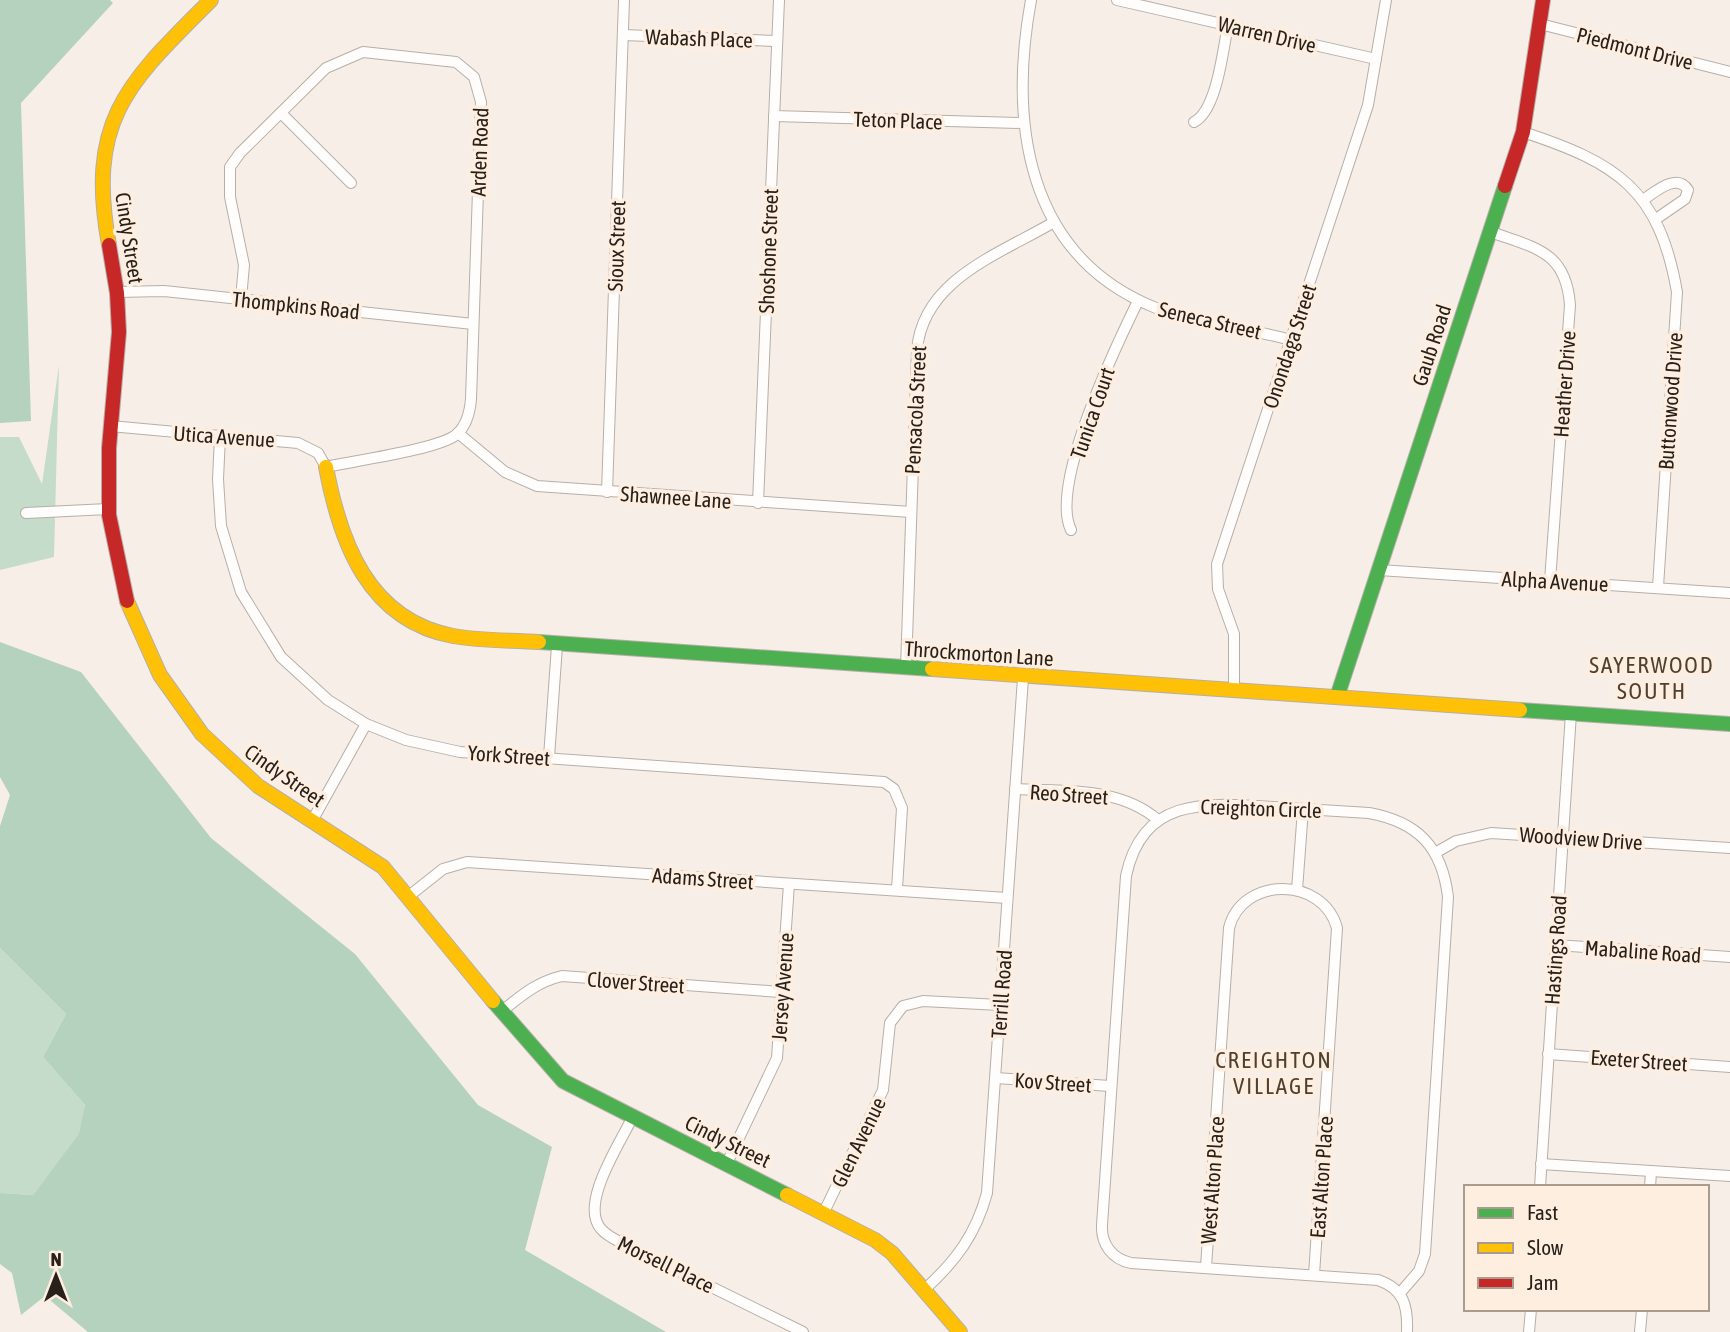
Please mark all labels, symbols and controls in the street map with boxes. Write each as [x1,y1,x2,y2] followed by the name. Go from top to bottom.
[1216,11,1318,57] street label: Warren Drive
[1574,22,1696,74] street label: Piedmont Drive
[645,24,753,52] street label: Wabash Place
[853,106,943,134] street label: Teton Place
[465,107,493,197] street label: Arden Road
[754,188,782,314] street label: Shoshone Street
[111,191,149,285] street label: Cindy Street
[602,200,630,292] street label: Sioux Street
[1258,281,1320,411] street label: Onondaga Street
[231,286,361,324] street label: Thompkins Road
[1156,297,1264,343] street label: Seneca Street
[1407,301,1455,389] street label: Gaub Road
[1548,330,1580,438] street label: Heather Drive
[1653,331,1687,471] street label: Buttonwood Drive
[900,345,930,475] street label: Pensacola Street
[1065,364,1119,462] street label: Tunica Court
[172,420,276,452] street label: Utica Avenue
[620,481,732,513] street label: Shawnee Lane
[1501,566,1609,596] street label: Alpha Avenue
[904,636,1054,670] street label: Throckmorton Lane
[1589,652,1715,704] district label: SAYERWOOD SOUTH
[240,739,330,811] street label: Cindy Street
[467,740,551,770] street label: York Street
[1029,779,1109,809] street label: Reo Street
[1200,794,1322,822] street label: Creighton Circle
[1519,822,1643,854] street label: Woodview Drive
[652,862,754,894] street label: Adams Street
[1539,894,1571,1006] street label: Hastings Road
[766,932,798,1042] street label: Jersey Avenue
[1584,935,1702,967] street label: Mabaline Road
[986,949,1016,1039] street label: Terrill Road
[586,967,686,997] street label: Clover Street
[1590,1045,1688,1075] street label: Exeter Street
[1215,1047,1333,1099] district label: CREIGHTON VILLAGE
[1014,1067,1092,1097] street label: Kov Street
[826,1093,890,1191] street label: Glen Avenue
[681,1110,775,1172] street label: Cindy Street
[1196,1115,1228,1245] street label: West Alton Place
[1305,1115,1337,1239] street label: East Alton Place
[1464,1185,1709,1311] legend
[1527,1200,1558,1224] text: Fast
[614,1230,718,1298] street label: Morsell Place
[1527,1235,1564,1259] text: Slow
[21,1241,91,1311] north arrow
[50,1248,62,1270] text: N
[1527,1270,1559,1294] text: Jam

